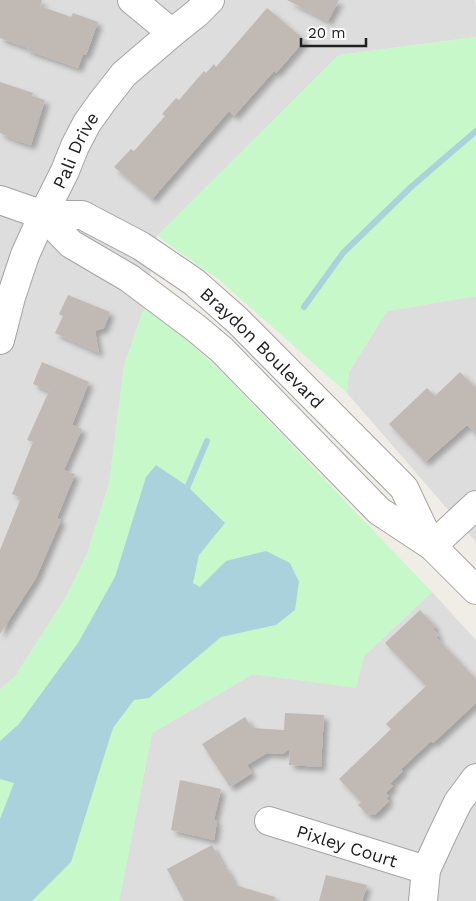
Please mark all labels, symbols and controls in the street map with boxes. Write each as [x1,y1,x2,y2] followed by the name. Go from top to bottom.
[301,15,366,47] scale bar
[308,24,346,42] text: 20 m
[48,107,102,192] street label: Pali Drive
[196,282,329,412] street label: Braydon Boulevard
[294,820,401,871] street label: Pixley Court

